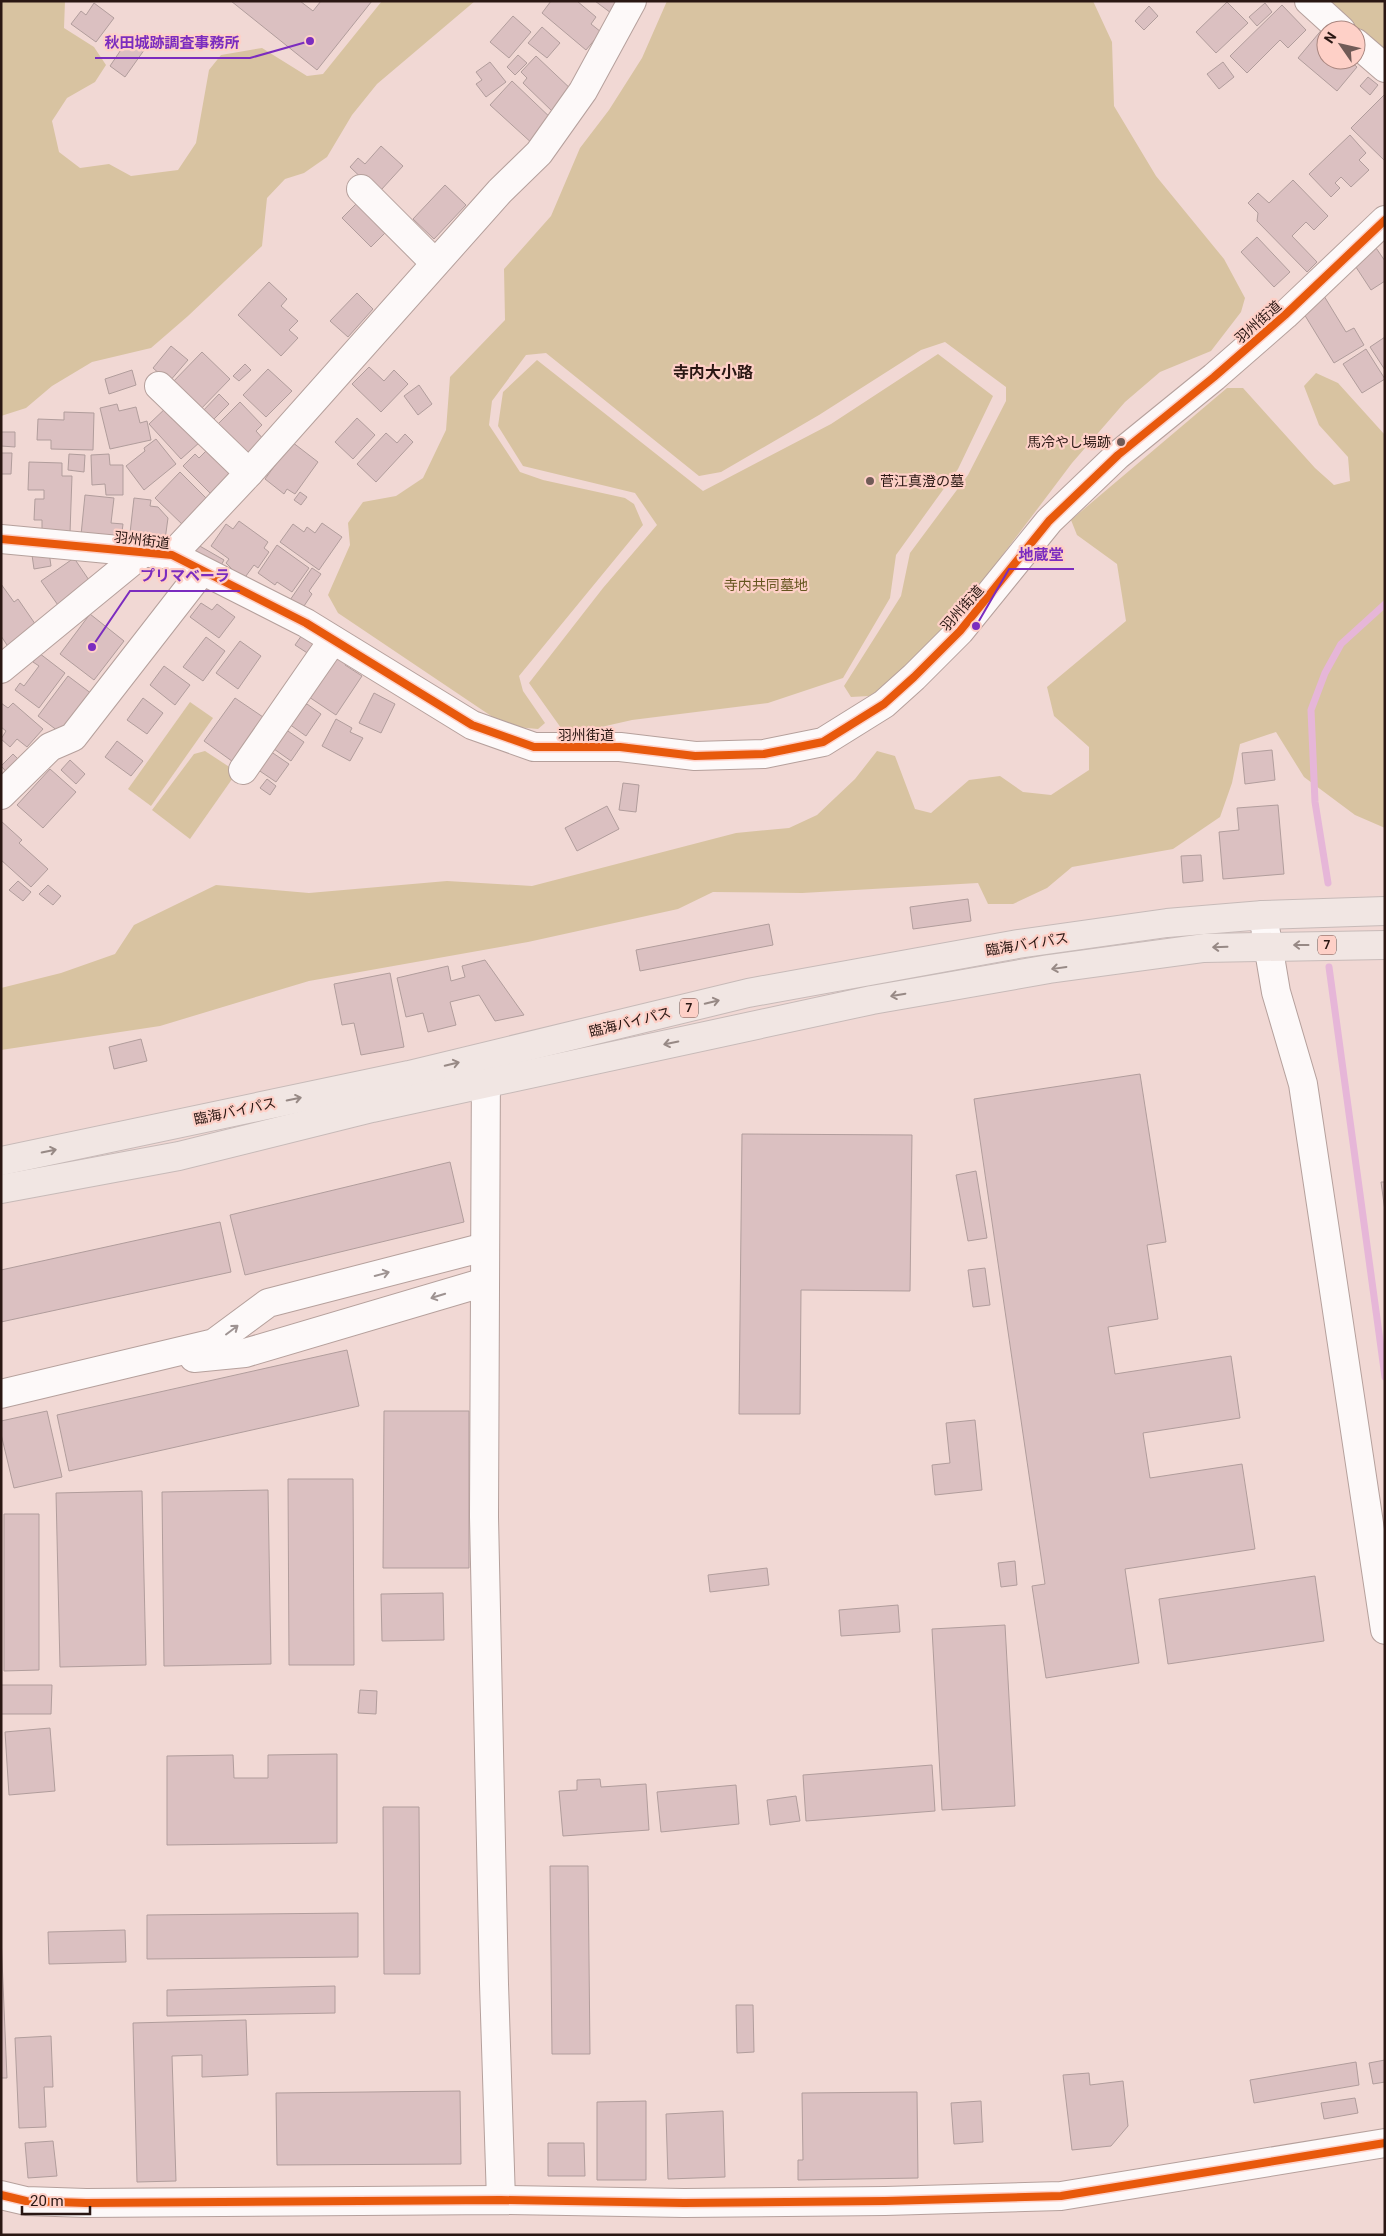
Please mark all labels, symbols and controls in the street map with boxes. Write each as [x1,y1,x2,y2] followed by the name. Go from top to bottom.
[1316,20,1366,70] north arrow
[95,28,250,58] callout: 秋田城跡調査事務所
[1321,29,1340,46] text: N
[104,34,240,52] text: 秋田城跡調査事務所
[1232,298,1284,346] street label: 羽州街道
[673,363,753,382] district label: 寺内大小路
[1027,434,1111,450] place label: 馬冷やし場跡
[1115,436,1127,448] marker: 馬冷やし場跡
[880,473,964,489] place label: 菅江真澄の墓
[864,475,876,487] marker: 菅江真澄の墓
[113,529,171,551] street label: 羽州街道
[1009,539,1074,569] callout: 地蔵堂
[1018,546,1064,564] text: 地蔵堂
[130,561,240,591] callout: プリマベーラ
[140,567,230,585] text: プリマベーラ
[724,577,808,593] park label: 寺内共同墓地
[937,582,987,634] street label: 羽州街道
[558,727,614,743] street label: 羽州街道
[984,930,1070,958] street label: 臨海バイパス
[1318,936,1336,954] road number: 7
[1293,940,1310,950] one-way arrow
[1212,943,1228,952] one-way arrow
[1051,963,1067,973] one-way arrow
[891,991,907,1001] one-way arrow
[704,997,720,1006] one-way arrow
[680,998,698,1018] road number: 7
[587,1004,673,1040] street label: 臨海バイパス
[663,1039,679,1048] one-way arrow
[444,1059,460,1068] one-way arrow
[192,1094,278,1128] street label: 臨海バイパス
[285,1094,301,1103] one-way arrow
[41,1145,57,1155] one-way arrow
[373,1268,389,1278] one-way arrow
[430,1291,446,1301] one-way arrow
[225,1325,239,1335] one-way arrow
[22,2184,90,2216] scale bar
[30,2192,64,2210] text: 20 m

